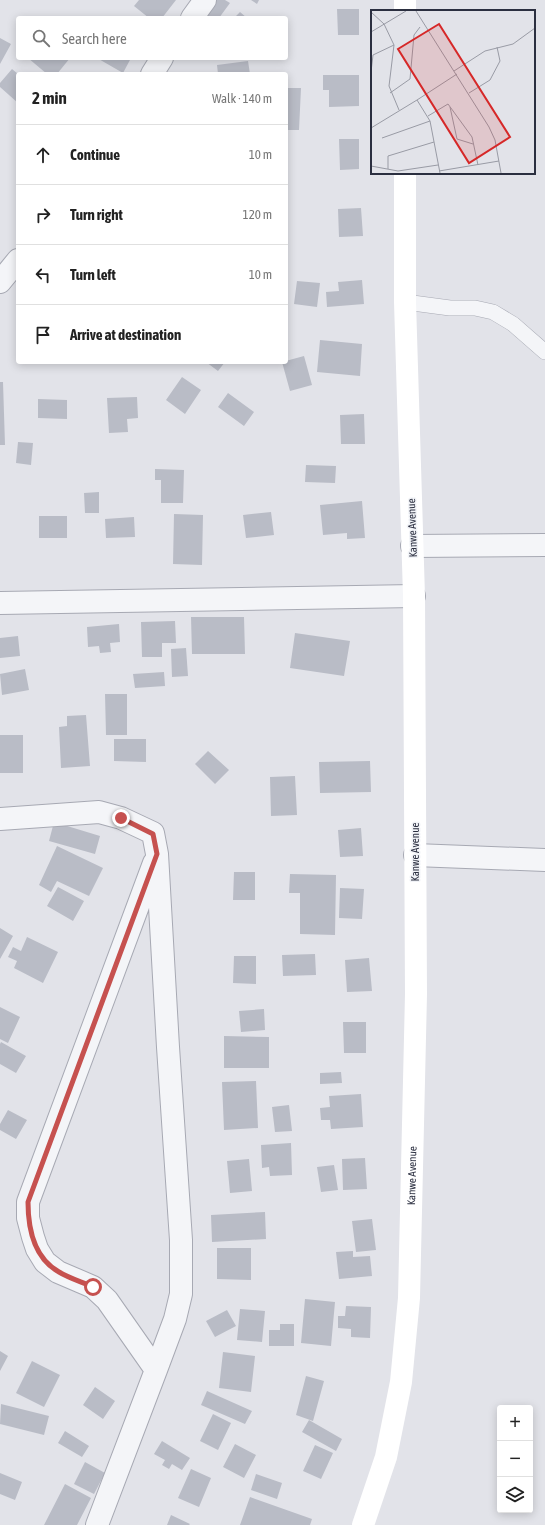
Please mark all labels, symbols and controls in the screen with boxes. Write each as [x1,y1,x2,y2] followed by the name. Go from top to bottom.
[371,10,535,174] inset map
[16,16,288,60] search box
[30,27,52,49] icon: search
[62,30,127,47] text: Search here
[32,88,67,108] text: 2 min
[212,91,272,106] text: Walk · 140 m
[32,144,54,166] icon: ahead
[70,146,120,163] text: Continue
[249,147,272,162] text: 10 m
[32,204,54,226] icon: right
[70,206,123,223] text: Turn right
[243,207,272,222] text: 120 m
[32,264,54,286] icon: left
[70,266,116,283] text: Turn left
[249,267,272,282] text: 10 m
[32,324,54,346] icon: arrive
[70,326,181,343] text: Arrive at destination
[405,498,419,558] street label: Kanwe Avenue
[112,809,130,827] route end
[409,822,421,882] street label: Kanwe Avenue
[405,1146,418,1205] street label: Kanwe Avenue
[84,1278,102,1296] route start
[497,1405,533,1513] map controls
[497,1405,533,1441] button: +
[497,1441,533,1477] button: −
[497,1477,533,1513] button: layers

